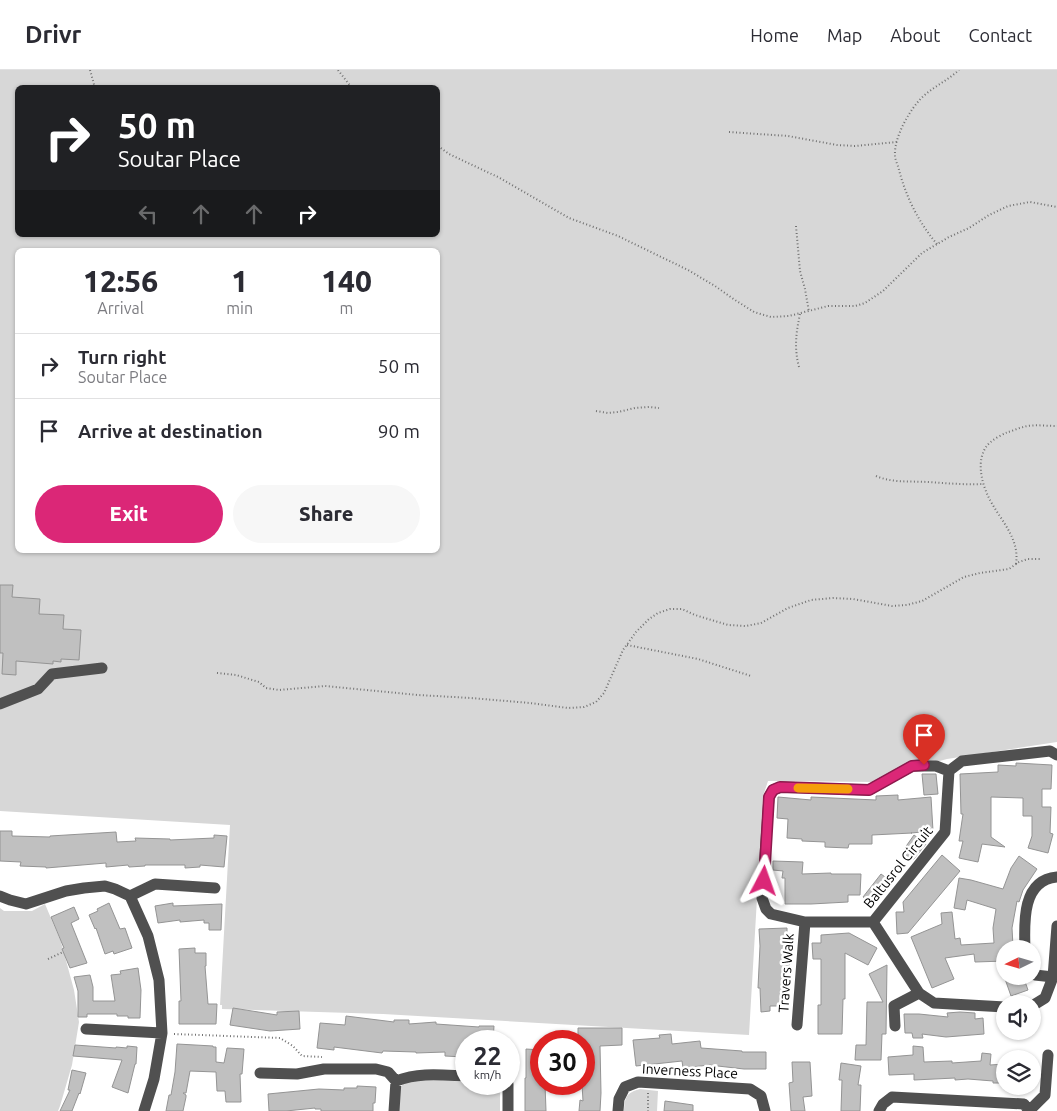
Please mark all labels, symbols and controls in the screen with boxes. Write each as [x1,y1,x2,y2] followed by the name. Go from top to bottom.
[25,21,81,48] text: Drivr
[750,25,799,45] text: Home
[827,25,862,45] text: Map
[890,25,940,45] text: About
[968,25,1032,45] text: Contact
[35,105,100,170] icon: right
[118,105,196,145] text: 50 m
[118,146,241,171] text: Soutar Place
[134,200,162,228] icon: left
[187,200,215,228] icon: ahead
[240,200,268,228] icon: ahead
[293,200,321,228] icon: right
[83,264,158,298] text: 12:56
[231,264,248,298] text: 1
[321,264,372,298] text: 140
[97,299,144,317] text: Arrival
[226,299,253,317] text: min
[340,299,353,317] text: m
[78,346,166,368] text: Turn right
[35,352,63,380] icon: right
[378,355,420,377] text: 50 m
[78,368,167,386] text: Soutar Place
[35,417,63,445] icon: arrive
[78,420,263,442] text: Arrive at destination
[378,420,420,442] text: 90 m
[35,485,223,543] button: Exit
[233,485,420,543] button: Share
[903,714,945,765] pin
[910,721,938,749] icon: arrive
[860,823,936,911] street label: Baltusrol Circuit
[737,854,789,906] position arrow
[775,933,797,1013] street label: Travers Walk
[996,940,1041,985] north arrow
[996,940,1041,1095] map controls
[996,995,1041,1040] button: sound
[530,1030,595,1095] speed limit sign: 30
[473,1042,502,1070] text: 22
[996,1050,1041,1095] button: layers
[642,1061,738,1081] street label: Inverness Place
[474,1068,501,1081] text: km/h

